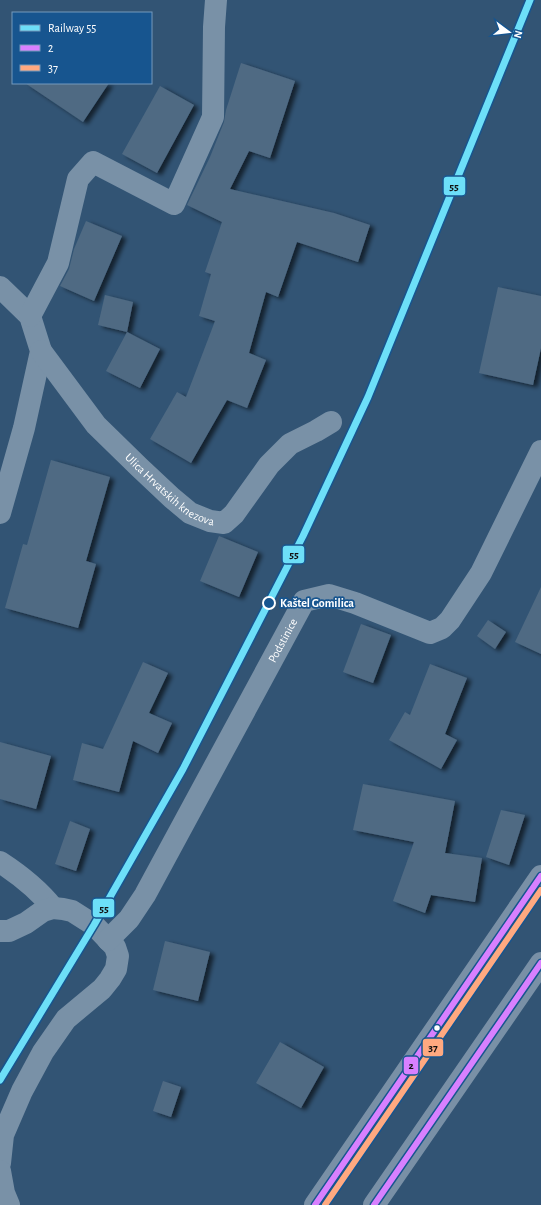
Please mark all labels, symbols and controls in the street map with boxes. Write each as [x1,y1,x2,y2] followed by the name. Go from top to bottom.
[12,12,152,84] legend
[489,12,529,52] north arrow
[48,22,96,35] text: Railway 55
[512,29,524,40] text: N
[48,42,54,54] text: 2
[48,62,58,74] text: 37
[443,176,466,196] line badge: 55
[449,181,459,192] text: 55
[123,451,215,528] street label: Ulica Hrvatskih knezova
[282,545,305,564] line badge: 55
[289,549,299,560] text: 55
[262,596,276,610] marker: Kaštel Gomilica
[280,597,354,609] place label: Kaštel Gomilica
[266,616,299,665] street label: Podstinice
[92,898,115,918] line badge: 55
[99,903,109,914] text: 55
[432,1023,442,1033] unlabelled marker
[422,1038,444,1057] line badge: 37
[428,1042,438,1053] text: 37
[403,1056,419,1075] line badge: 2
[408,1060,414,1071] text: 2

